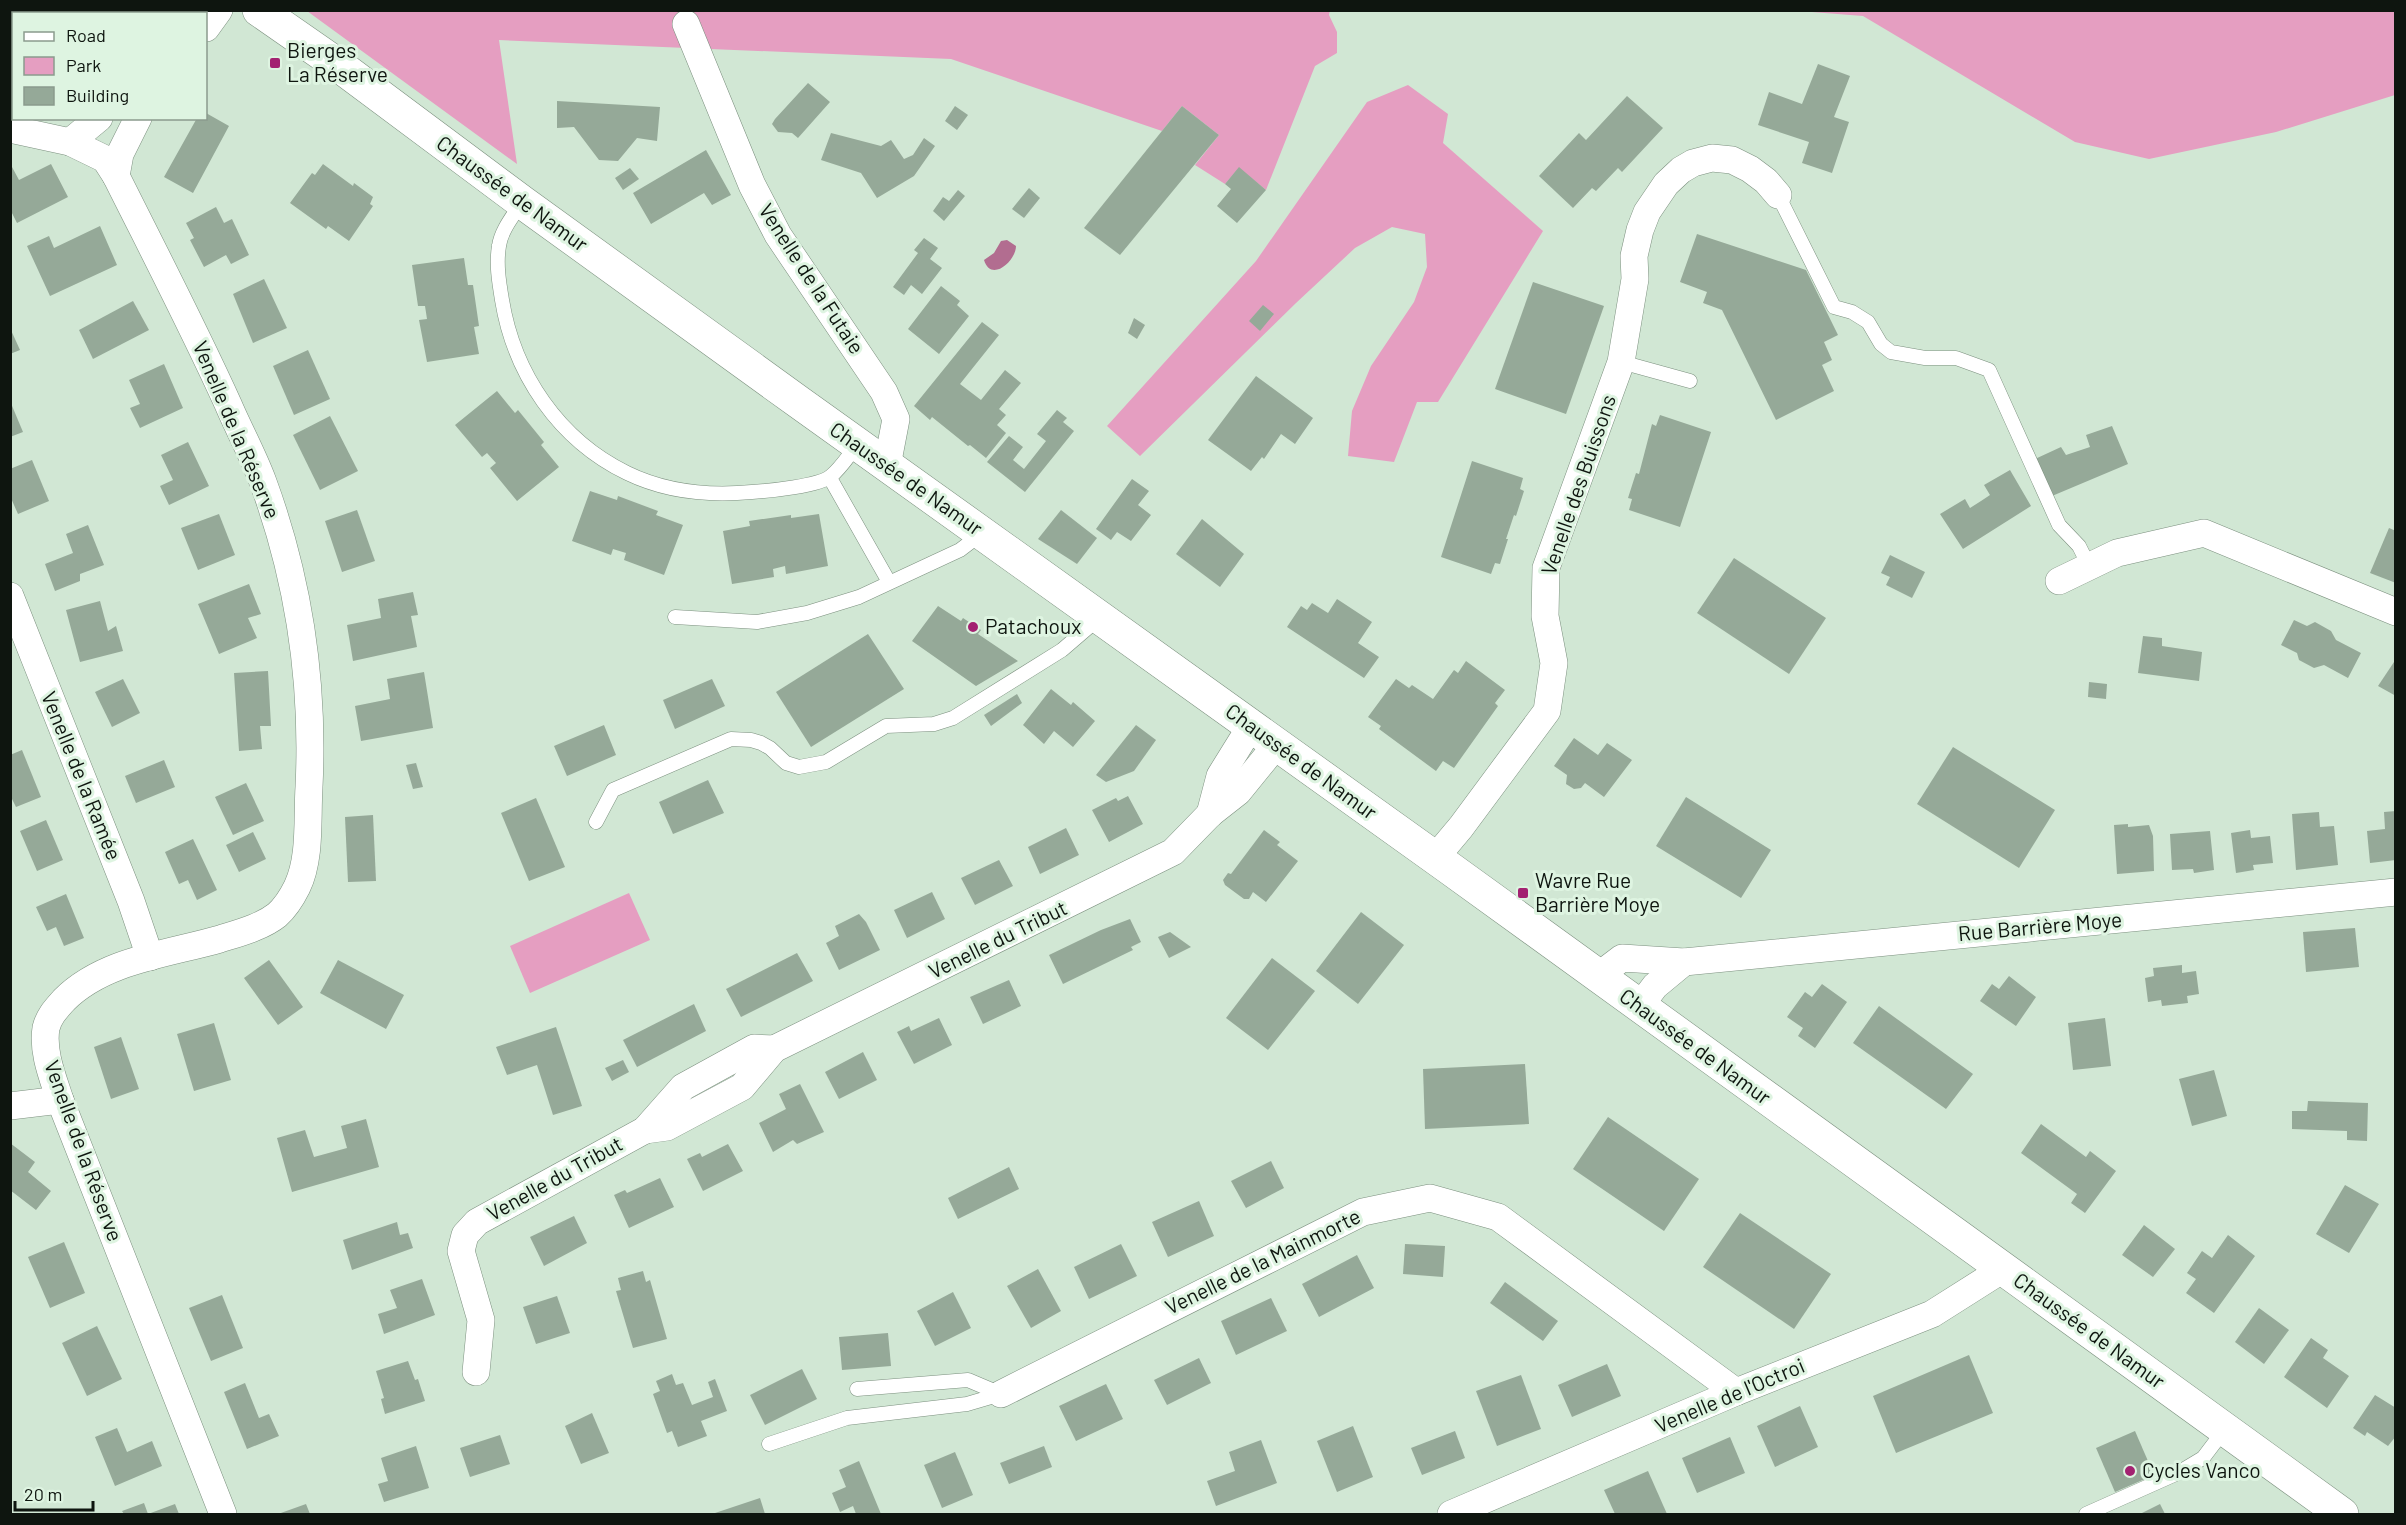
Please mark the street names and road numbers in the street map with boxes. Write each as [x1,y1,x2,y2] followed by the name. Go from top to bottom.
[432,130,594,256] street label: Chaussée de Namur
[754,198,870,358] street label: Venelle de la Futaie
[189,337,286,522] street label: Venelle de la Réserve
[1535,391,1620,578] street label: Venelle des Buissons
[826,416,988,540] street label: Chaussée de Namur
[37,687,128,863] street label: Venelle de la Ramée
[1221,698,1383,824] street label: Chaussée de Namur
[924,894,1071,983] street label: Venelle du Tribut
[1957,906,2123,945] street label: Rue Barrière Moye
[1615,983,1777,1109] street label: Chaussée de Namur
[40,1057,129,1244] street label: Venelle de la Réserve
[482,1130,626,1225] street label: Venelle du Tribut
[1161,1202,1364,1319] street label: Venelle de la Mainmorte
[2009,1267,2171,1393] street label: Chaussée de Namur
[1651,1352,1808,1437] street label: Venelle de l'Octroi

